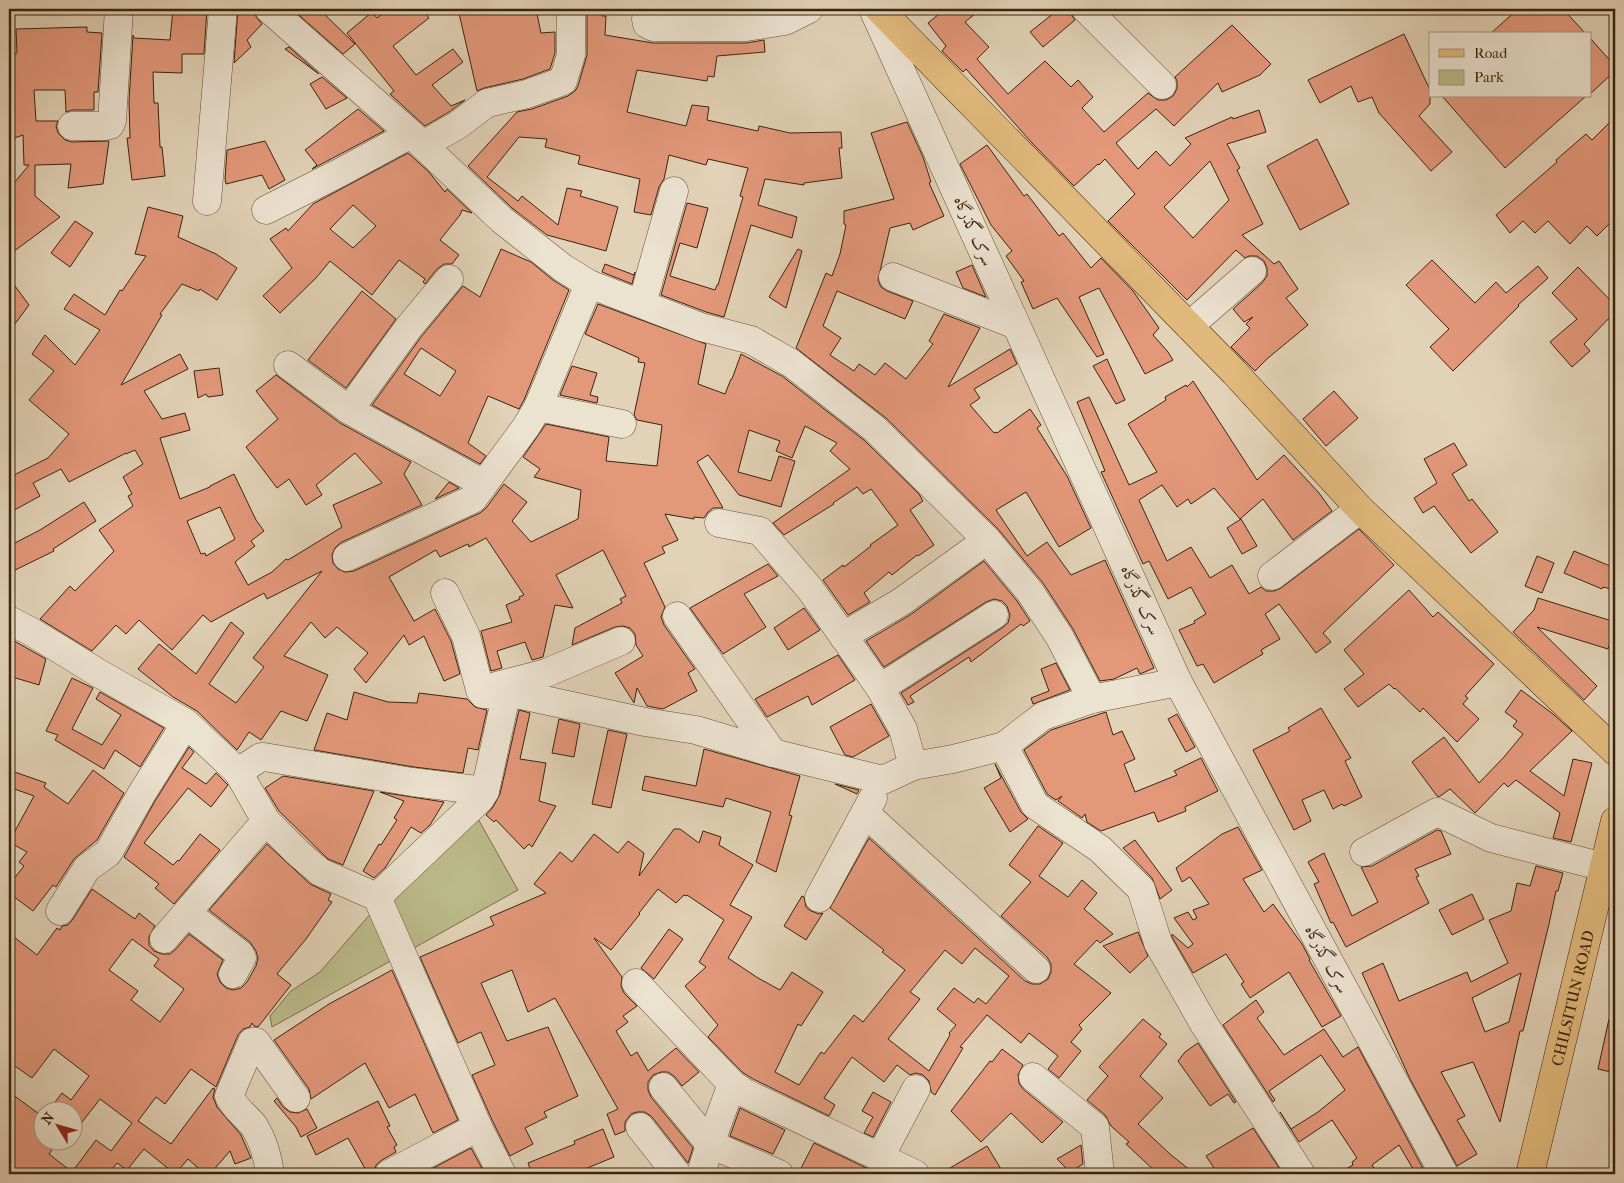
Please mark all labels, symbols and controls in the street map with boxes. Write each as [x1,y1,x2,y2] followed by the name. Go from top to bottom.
[1429,32,1592,98] legend
[1474,44,1508,62] text: Road
[1474,68,1504,86] text: Park
[949,192,1000,269] street label: سرک گذرگاه
[1116,561,1167,638] street label: سرک گذرگاه
[1300,921,1355,997] street label: سرک گذرگاه
[1547,928,1598,1068] street label: CHILSITUN ROAD
[32,1100,82,1150] north arrow
[38,1109,58,1128] text: N

